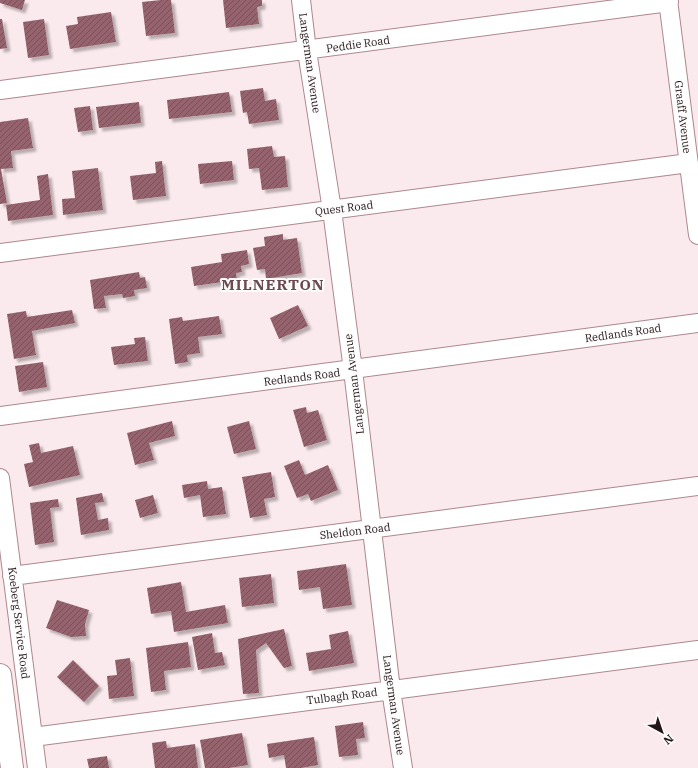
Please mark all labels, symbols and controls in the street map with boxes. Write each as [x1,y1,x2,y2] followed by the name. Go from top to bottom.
[296,12,324,114] street label: Langerman Avenue
[325,33,391,55] street label: Peddie Road
[672,80,694,154] street label: Graaff Avenue
[314,197,374,219] street label: Quest Road
[221,275,325,294] district label: MILNERTON
[584,321,662,345] street label: Redlands Road
[341,333,367,435] street label: Langerman Avenue
[263,365,341,389] street label: Redlands Road
[319,520,392,542] street label: Sheldon Road
[5,566,33,680] street label: Koeberg Service Road
[380,654,408,756] street label: Langerman Avenue
[306,685,379,707] street label: Tulbagh Road
[642,712,682,752] north arrow
[660,732,676,748] text: N

